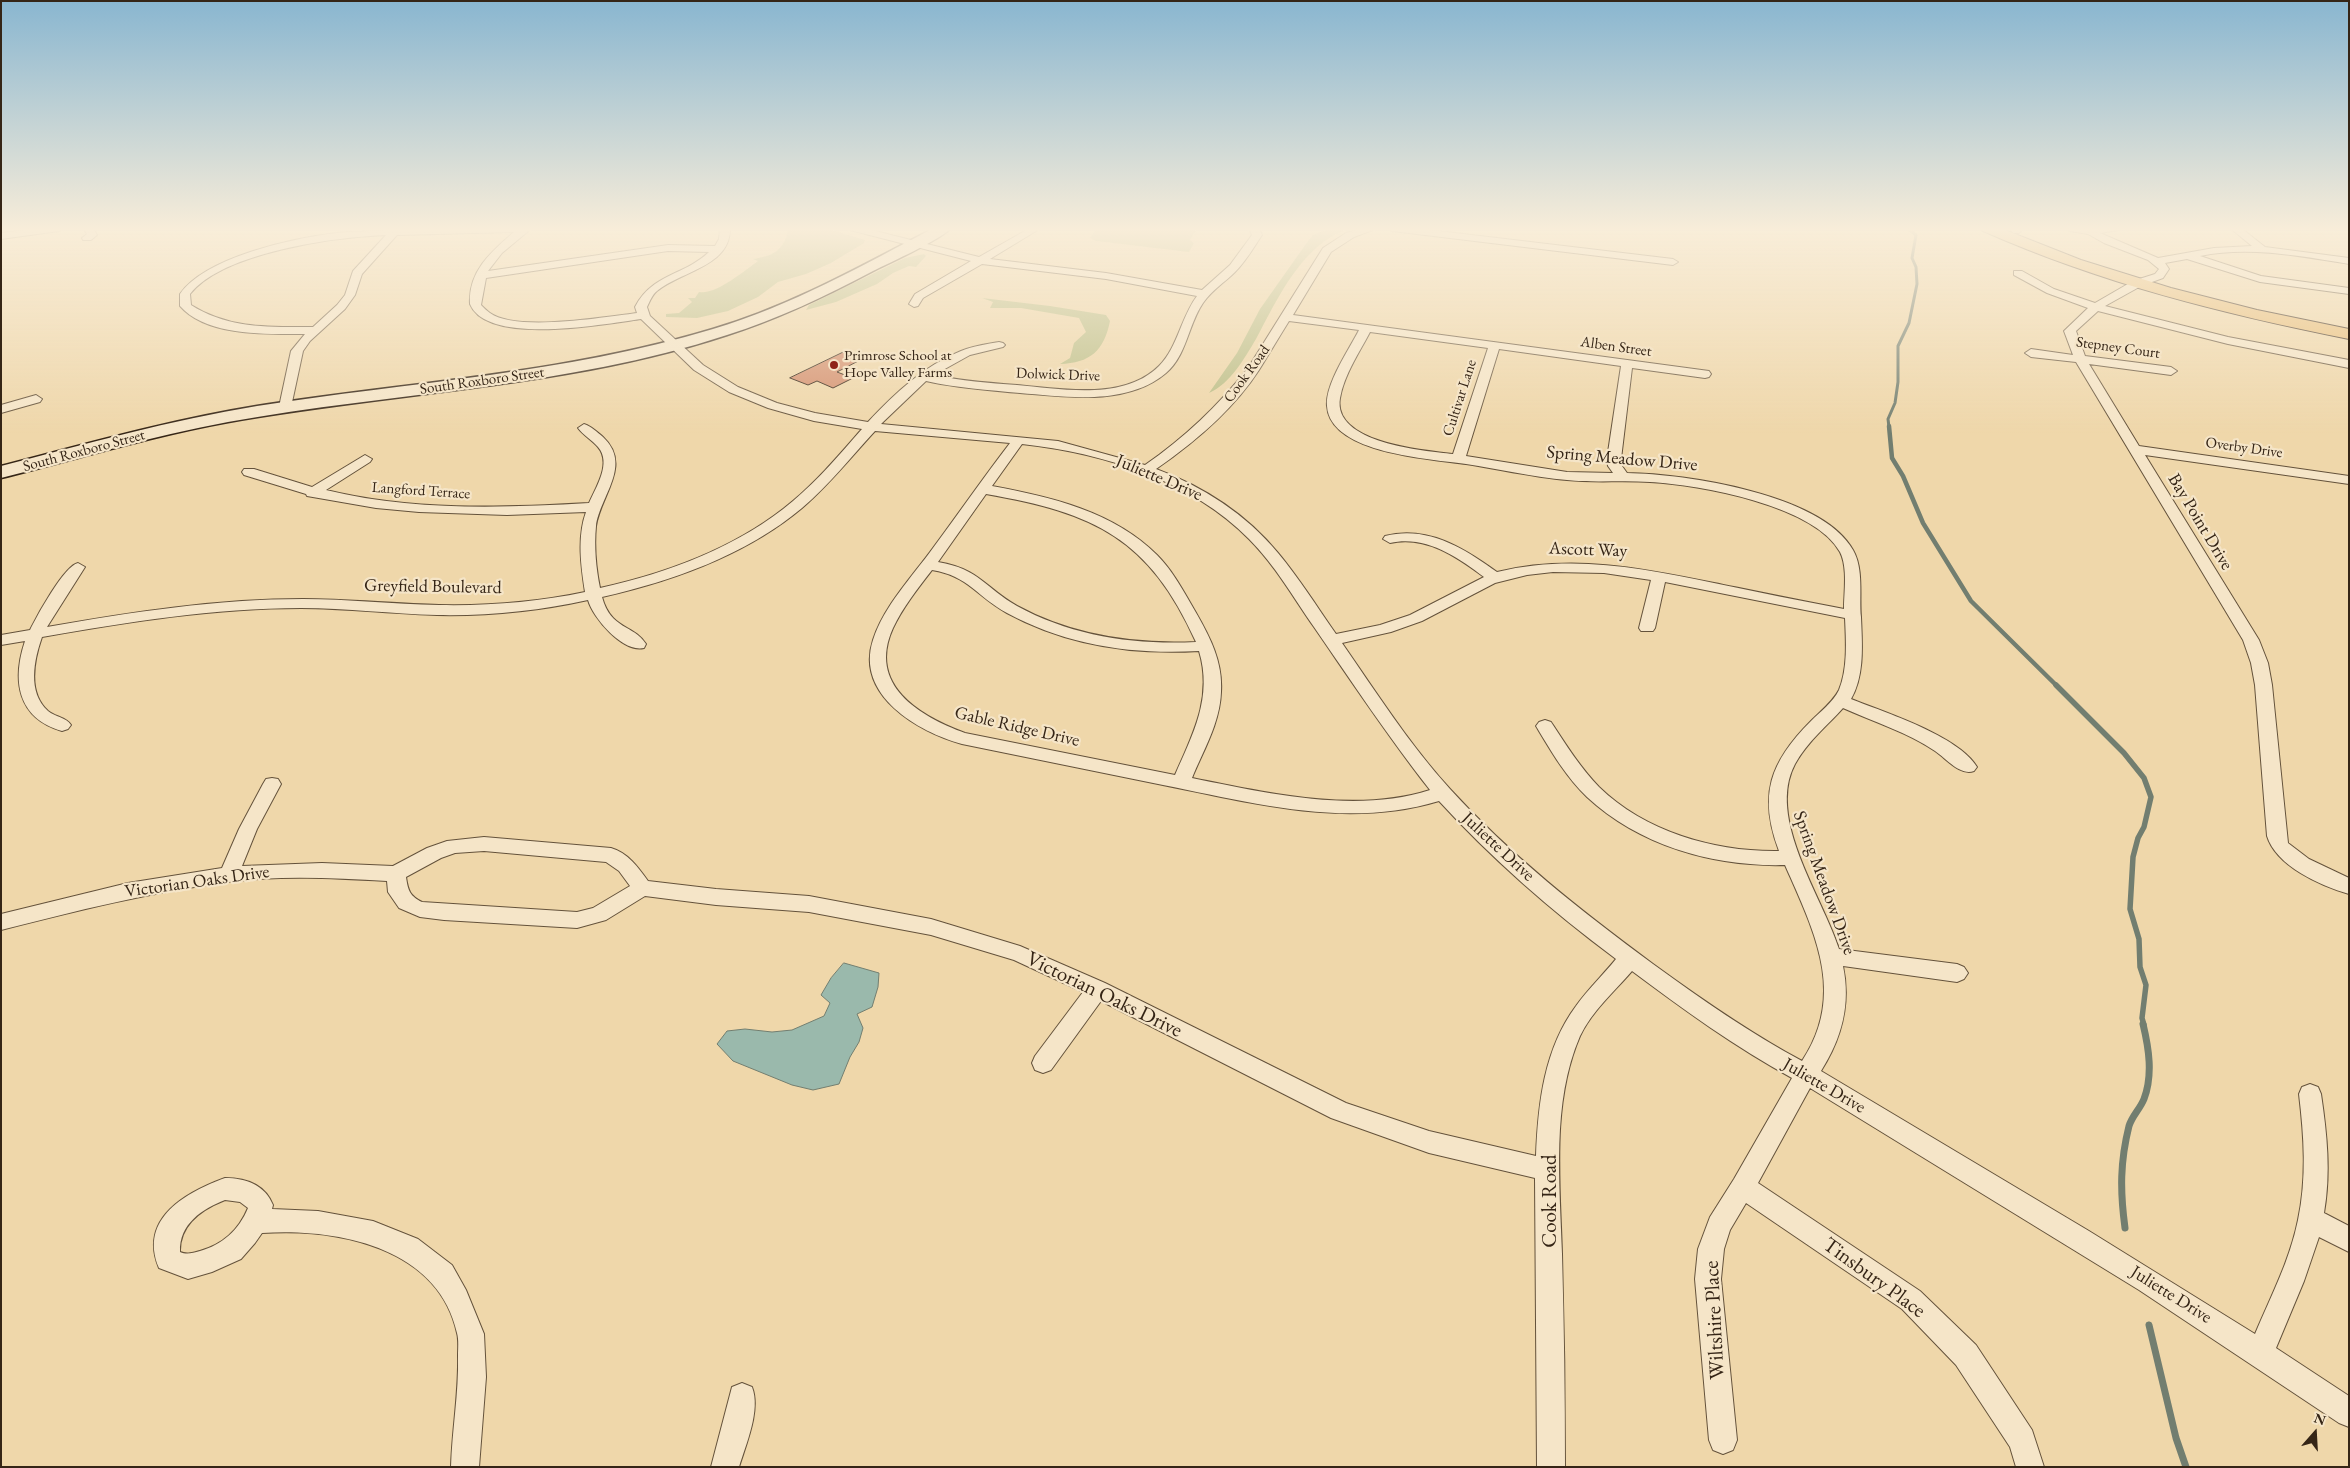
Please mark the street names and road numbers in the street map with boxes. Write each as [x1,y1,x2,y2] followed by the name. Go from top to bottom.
[1579,333,1653,361] street label: Alben Street
[2075,333,2161,363] street label: Stepney Court
[1220,342,1274,406] street label: Cook Road
[1439,357,1481,439] street label: Cultivar Lane
[419,363,545,399] street label: South Roxboro Street
[1016,365,1100,385] street label: Dolwick Drive
[21,426,147,476] street label: South Roxboro Street
[2204,434,2284,462] street label: Overby Drive
[1546,442,1698,476] street label: Spring Meadow Drive
[1113,450,1205,506] street label: Juliette Drive
[2163,470,2237,574] street label: Bay Point Drive
[371,479,471,503] street label: Langford Terrace
[1548,538,1628,562] street label: Ascott Way
[364,575,502,599] street label: Greyfield Boulevard
[952,702,1082,752] street label: Gable Ridge Drive
[1457,808,1539,886] street label: Juliette Drive
[1788,808,1860,958] street label: Spring Meadow Drive
[123,861,271,903] street label: Victorian Oaks Drive
[1022,946,1186,1044] street label: Victorian Oaks Drive
[1779,1054,1869,1118] street label: Juliette Drive
[1537,1154,1563,1248] street label: Cook Road
[1818,1232,1930,1324] street label: Tinsbury Place
[1699,1260,1731,1380] street label: Wiltshire Place
[2126,1262,2216,1328] street label: Juliette Drive

